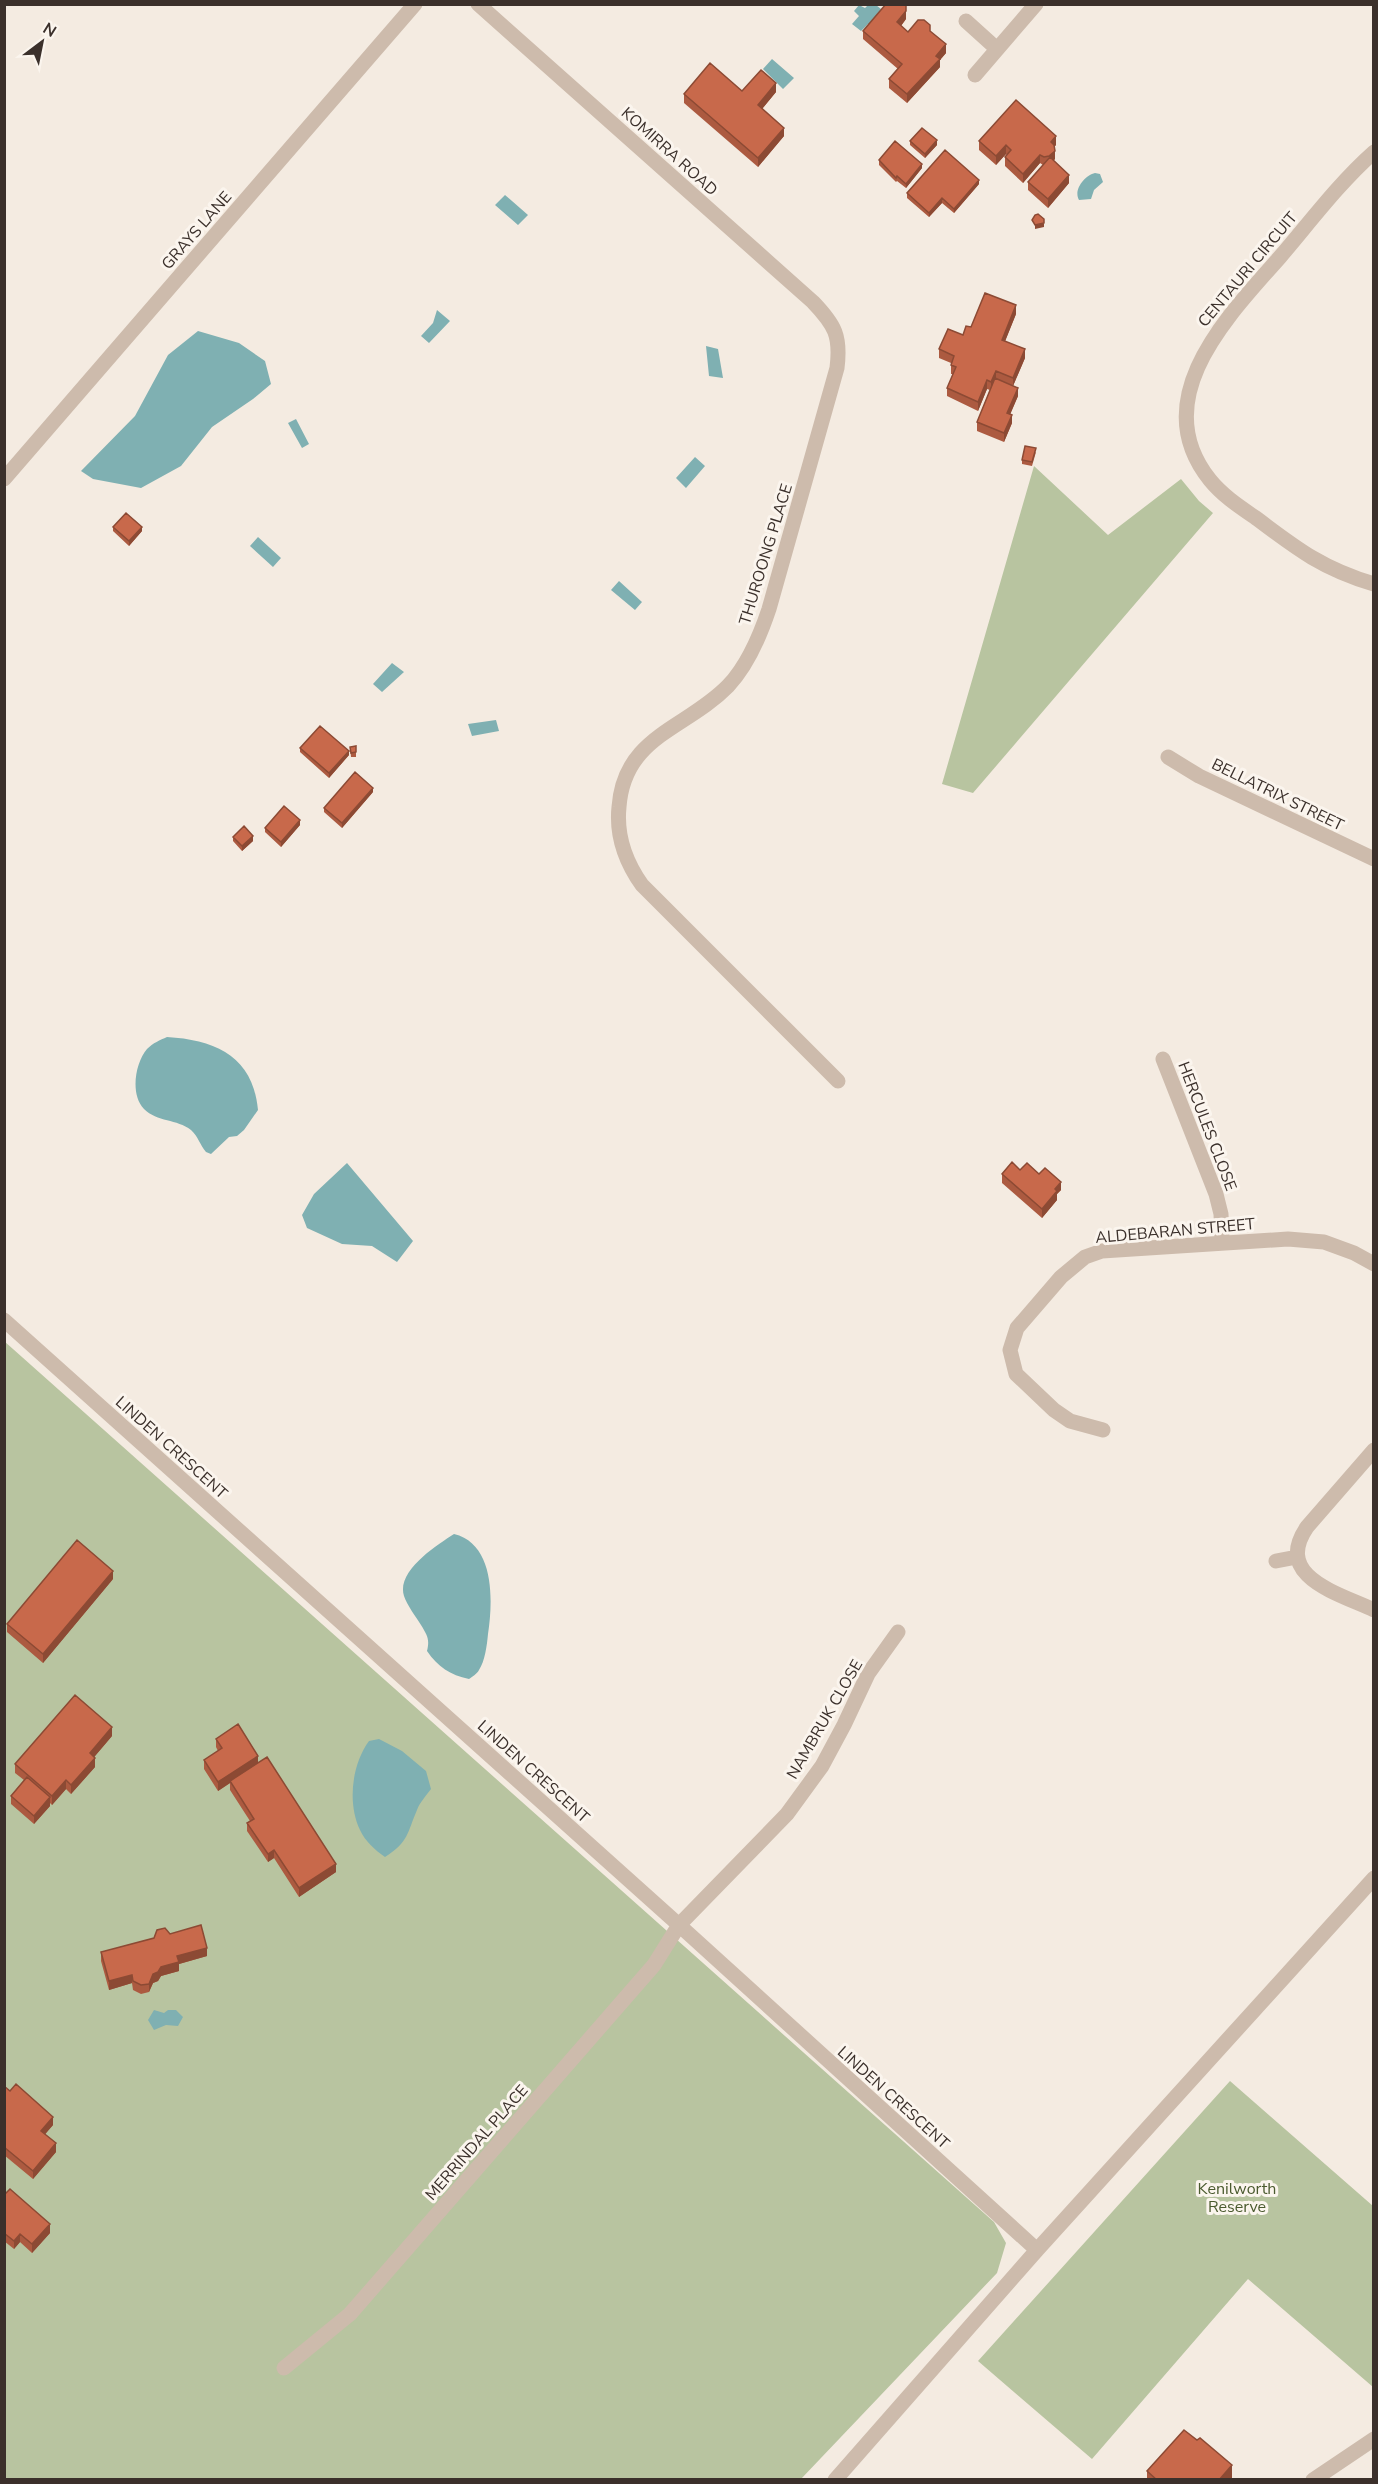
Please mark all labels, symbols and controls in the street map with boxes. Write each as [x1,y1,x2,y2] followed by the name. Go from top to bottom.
[12,12,72,72] north arrow
[39,18,60,43] text: N
[616,102,722,201] street label: KOMIRRA ROAD
[157,187,237,274] street label: GRAYS LANE
[1193,207,1303,332] street label: CENTAURI CIRCUIT
[734,481,798,627] street label: THUROONG PLACE
[1208,753,1348,837] street label: BELLATRIX STREET
[1172,1059,1242,1194] street label: HERCULES CLOSE
[1094,1213,1256,1249] street label: ALDEBARAN STREET
[111,1391,232,1504] street label: LINDEN CRESCENT
[782,1656,868,1783] street label: NAMBRUK CLOSE
[473,1715,594,1828] street label: LINDEN CRESCENT
[833,2041,954,2154] street label: LINDEN CRESCENT
[420,2080,533,2205] street label: MERRINDAL PLACE
[1198,2178,1276,2218] park label: Kenilworth Reserve

